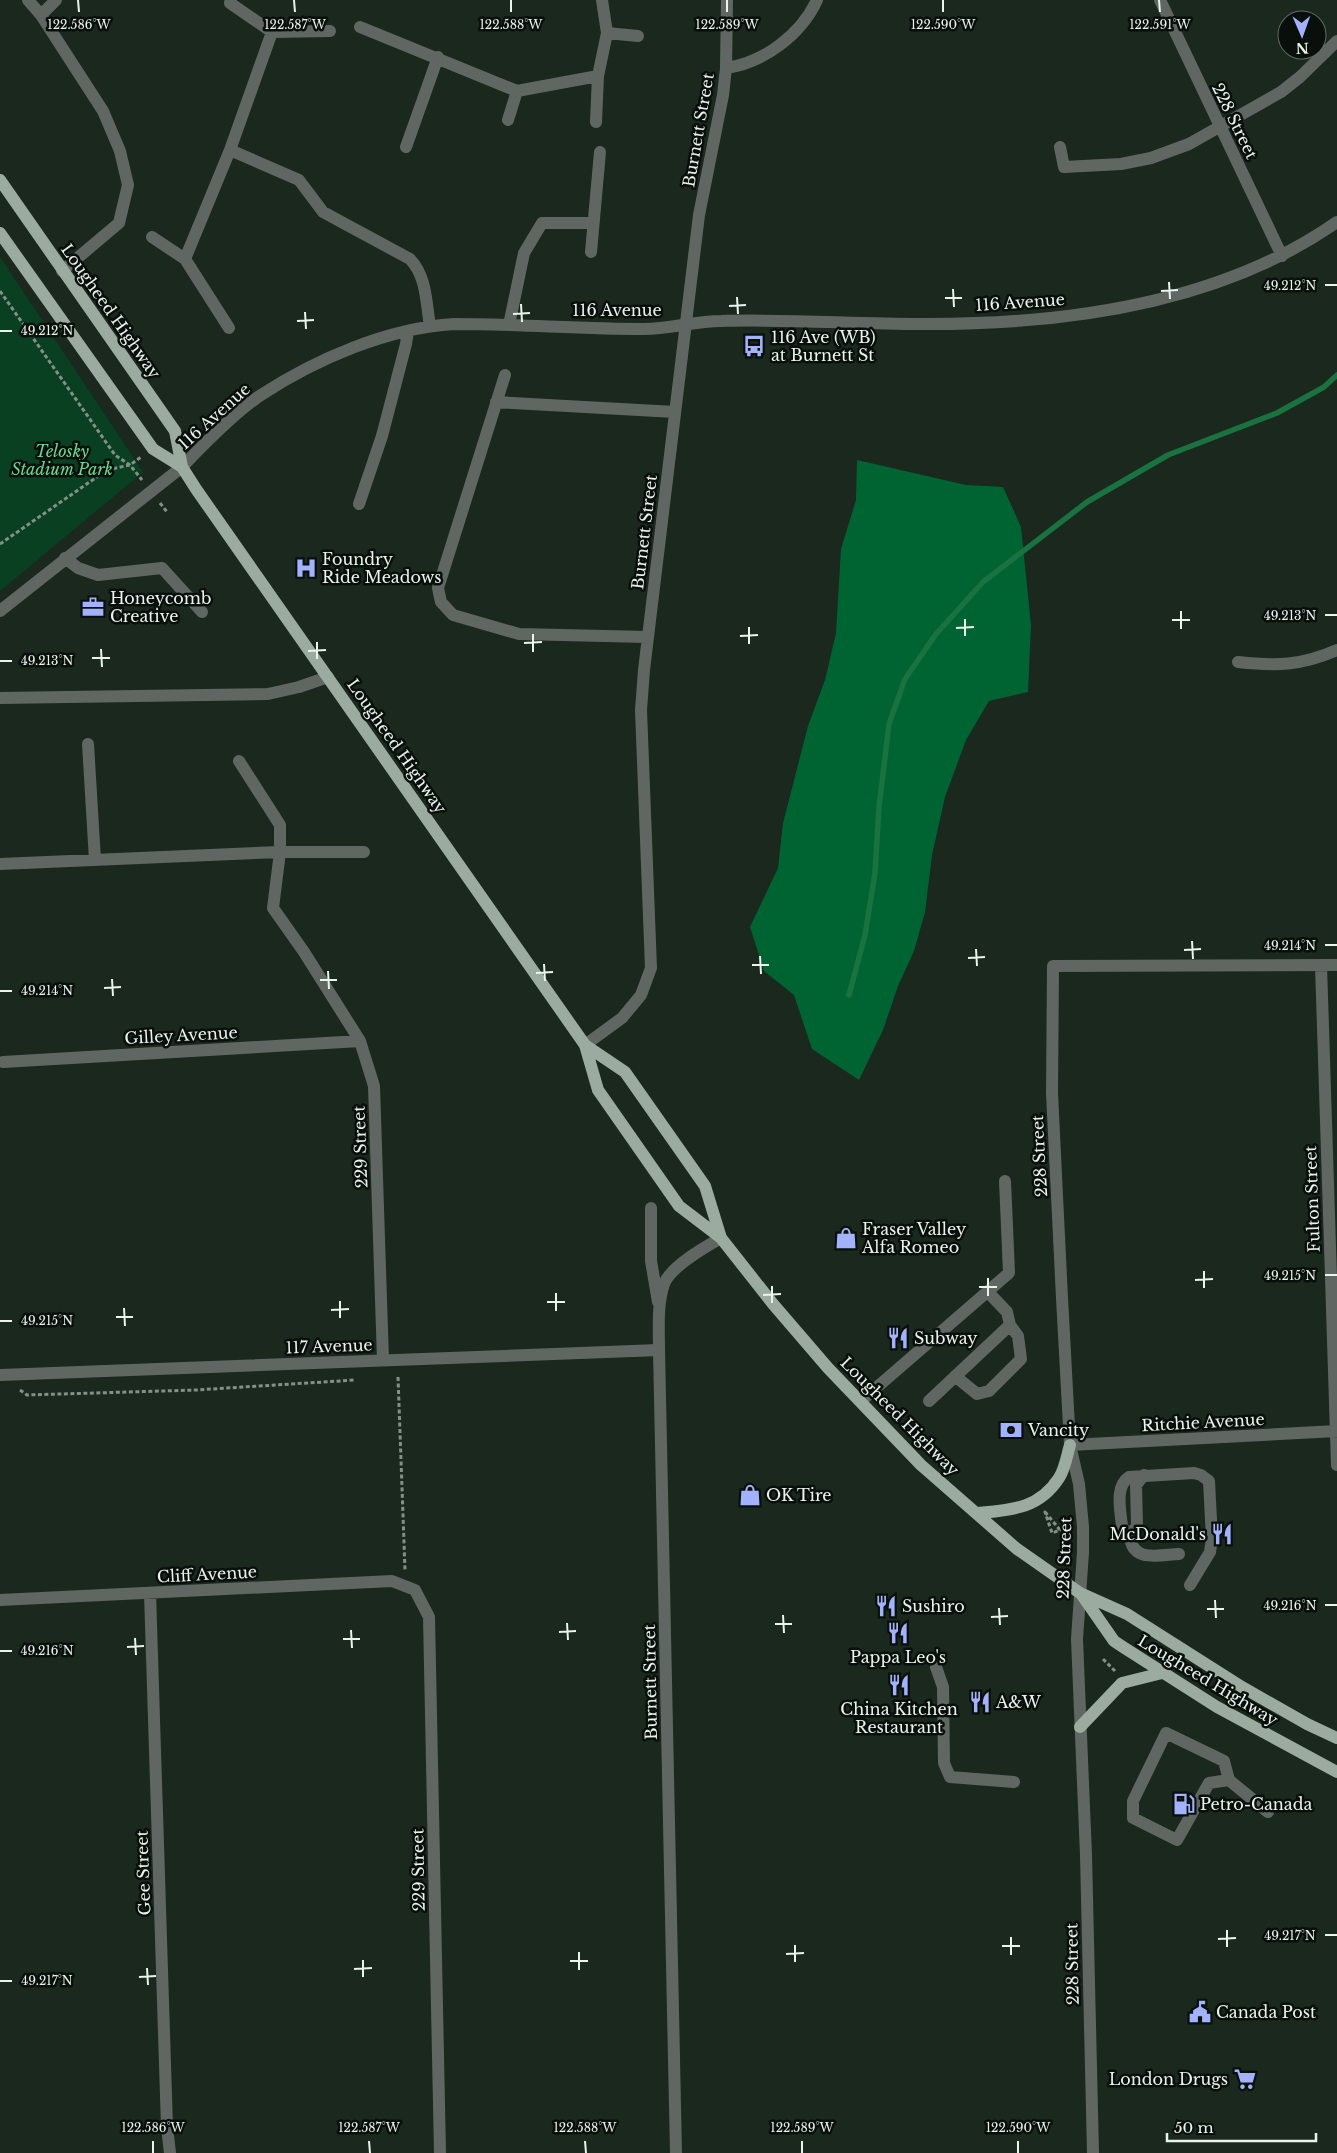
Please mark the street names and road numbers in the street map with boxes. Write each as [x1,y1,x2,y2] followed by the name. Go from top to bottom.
[678,71,718,189] street label: Burnett Street
[1208,80,1262,162] street label: 228 Street
[57,240,165,383] street label: Lougheed Highway
[975,289,1065,315] street label: 116 Avenue
[572,300,662,320] street label: 116 Avenue
[174,379,254,453] street label: 116 Avenue
[627,473,661,591] street label: Burnett Street
[343,675,451,818] street label: Lougheed Highway
[124,1022,238,1048] street label: Gilley Avenue
[349,1105,371,1189] street label: 229 Street
[1027,1114,1051,1198] street label: 228 Street
[1300,1145,1324,1253] street label: Fulton Street
[285,1334,373,1358] street label: 117 Avenue
[836,1352,964,1480] street label: Lougheed Highway
[1141,1409,1265,1435] street label: Ritchie Avenue
[1053,1517,1075,1599] street label: 228 Street
[157,1561,257,1587] street label: Cliff Avenue
[639,1624,661,1740] street label: Burnett Street
[1134,1630,1282,1730] street label: Lougheed Highway
[407,1828,429,1912] street label: 229 Street
[132,1830,154,1916] street label: Gee Street
[1061,1923,1083,2005] street label: 228 Street

